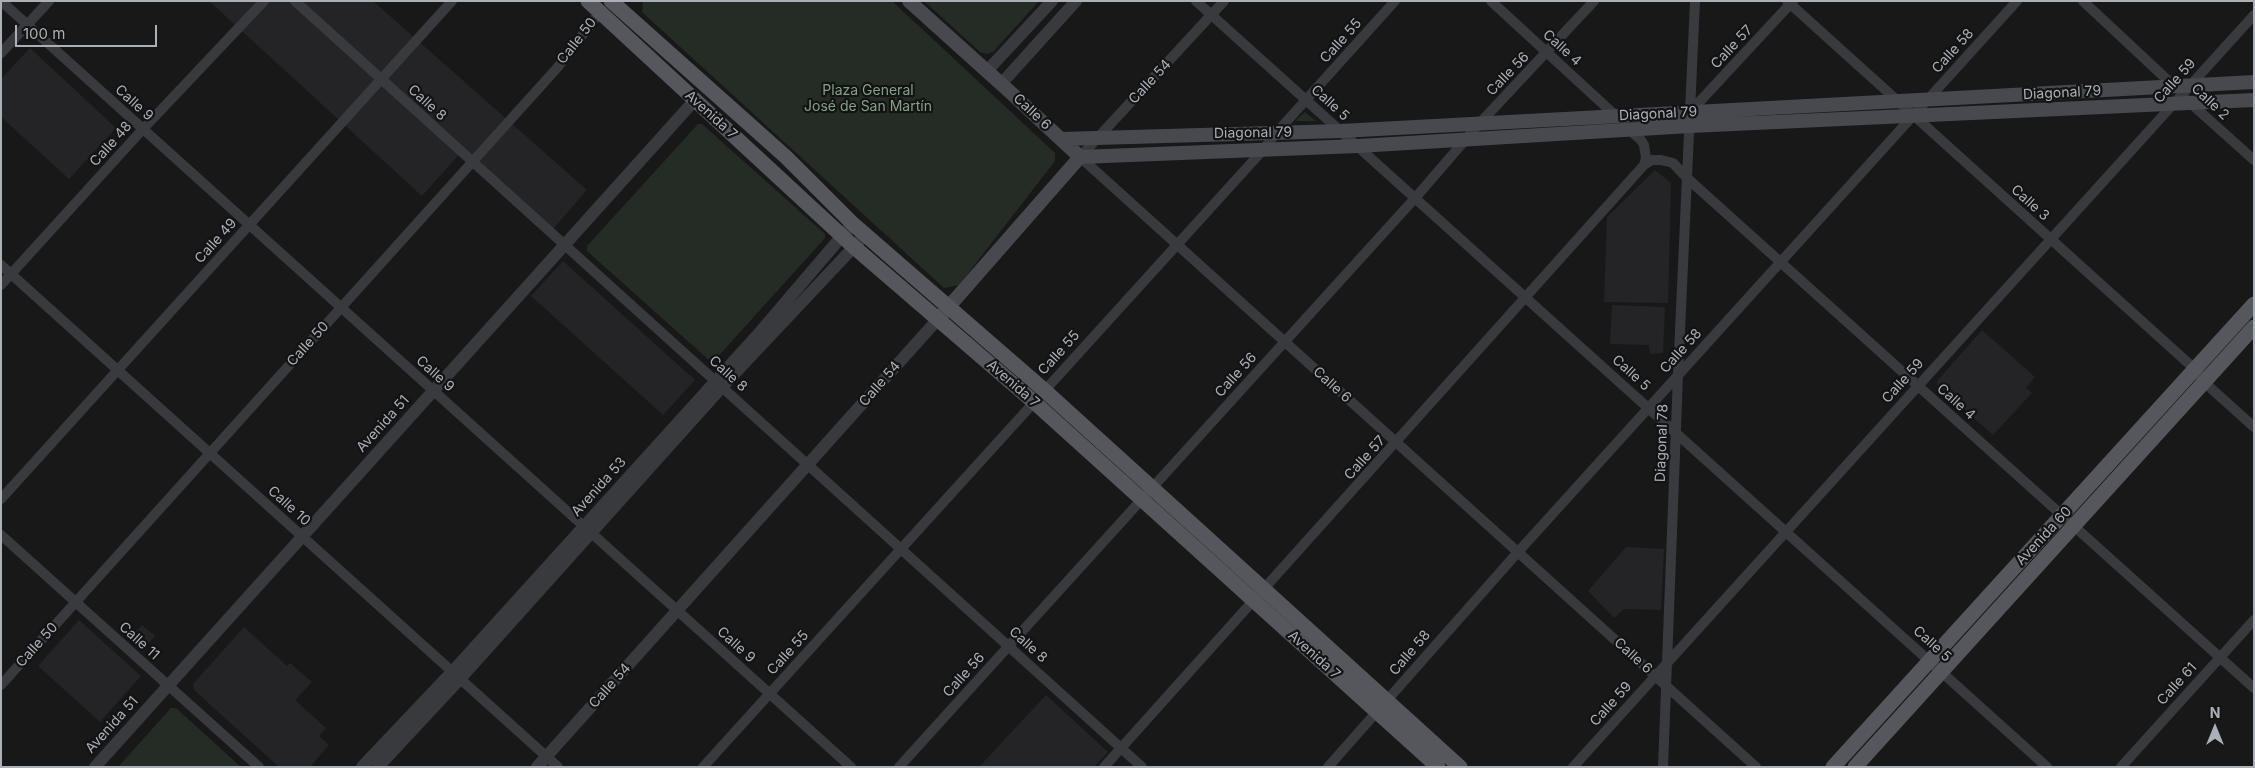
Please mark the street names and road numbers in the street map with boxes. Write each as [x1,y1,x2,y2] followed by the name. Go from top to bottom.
[554,14,600,68] street label: Calle 50
[1317,15,1365,67] street label: Calle 55
[1708,22,1756,72] street label: Calle 57
[1929,25,1977,77] street label: Calle 58
[1539,26,1585,70] street label: Calle 4
[1483,49,1533,99] street label: Calle 56
[2151,55,2199,107] street label: Calle 59
[1125,56,1175,108] street label: Calle 54
[2188,80,2232,124] street label: Calle 2
[111,81,157,125] street label: Calle 9
[404,81,450,125] street label: Calle 8
[1307,82,1353,124] street label: Calle 5
[2022,83,2102,103] street label: Diagonal 79
[681,87,741,143] street label: Avenida 7
[1010,90,1054,134] street label: Calle 6
[1618,104,1698,124] street label: Diagonal 79
[86,118,136,170] street label: Calle 48
[1214,124,1292,142] street label: Diagonal 79
[2007,181,2053,225] street label: Calle 3
[191,215,241,267] street label: Calle 49
[284,318,332,370] street label: Calle 50
[1657,325,1705,377] street label: Calle 58
[1035,327,1083,379] street label: Calle 55
[1212,349,1260,401] street label: Calle 56
[412,352,458,396] street label: Calle 9
[705,352,751,396] street label: Calle 8
[1608,352,1654,394] street label: Calle 5
[1879,355,1927,407] street label: Calle 59
[983,357,1043,411] street label: Avenida 7
[856,358,904,410] street label: Calle 54
[1309,363,1355,407] street label: Calle 6
[1933,380,1979,424] street label: Calle 4
[353,392,413,456] street label: Avenida 51
[1652,404,1672,482] street label: Diagonal 78
[1341,433,1389,483] street label: Calle 57
[568,454,630,520] street label: Avenida 53
[264,483,314,529] street label: Calle 10
[2013,503,2075,569] street label: Avenida 60
[13,619,61,671] street label: Calle 50
[115,619,163,663] street label: Calle 11
[713,623,759,667] street label: Calle 9
[1005,623,1051,667] street label: Calle 8
[1909,623,1955,665] street label: Calle 5
[764,627,812,679] street label: Calle 55
[1284,627,1344,683] street label: Avenida 7
[1386,627,1434,679] street label: Calle 58
[1610,634,1656,678] street label: Calle 6
[940,649,988,701] street label: Calle 56
[2154,659,2200,709] street label: Calle 61
[586,660,634,712] street label: Calle 54
[1587,678,1635,730] street label: Calle 59
[82,693,142,757] street label: Avenida 51

